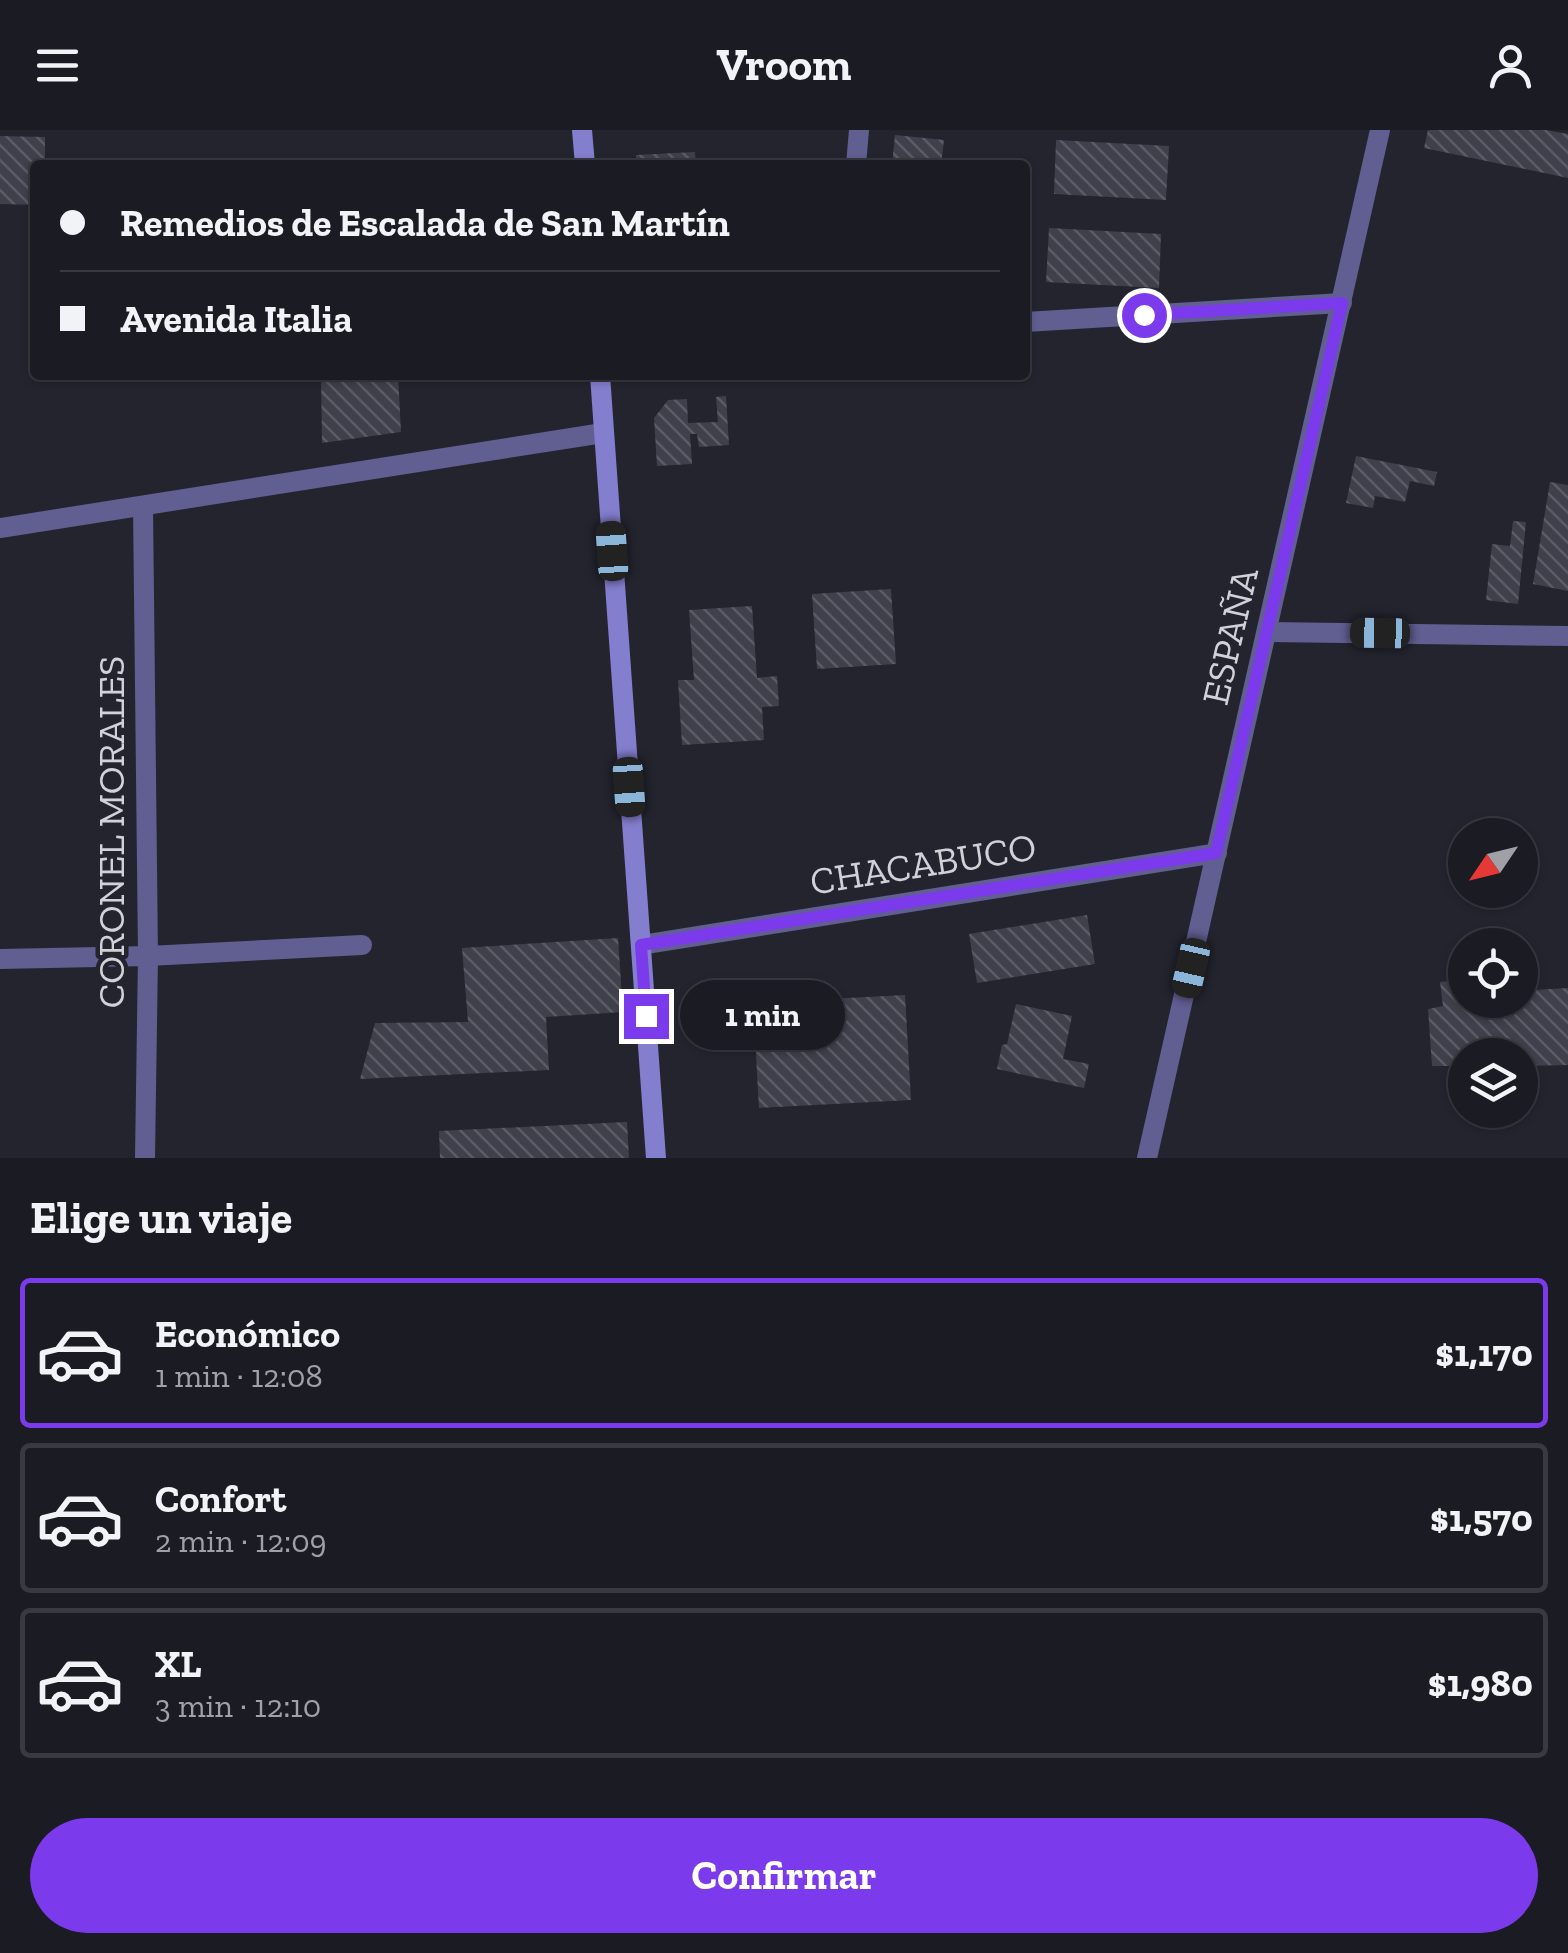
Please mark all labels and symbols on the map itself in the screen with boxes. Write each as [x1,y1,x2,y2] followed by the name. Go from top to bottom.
[1122,293,1167,338] route start
[595,520,629,582] car
[1192,563,1268,709] street label: ESPAÑA
[1350,617,1410,649] car
[88,656,134,1008] street label: CORONEL MORALES
[612,756,646,818] car
[1448,818,1538,908] north arrow
[807,823,1039,905] street label: CHACABUCO
[1170,935,1212,1001] car
[681,981,846,1051] callout: 1 min
[624,994,669,1039] route end

